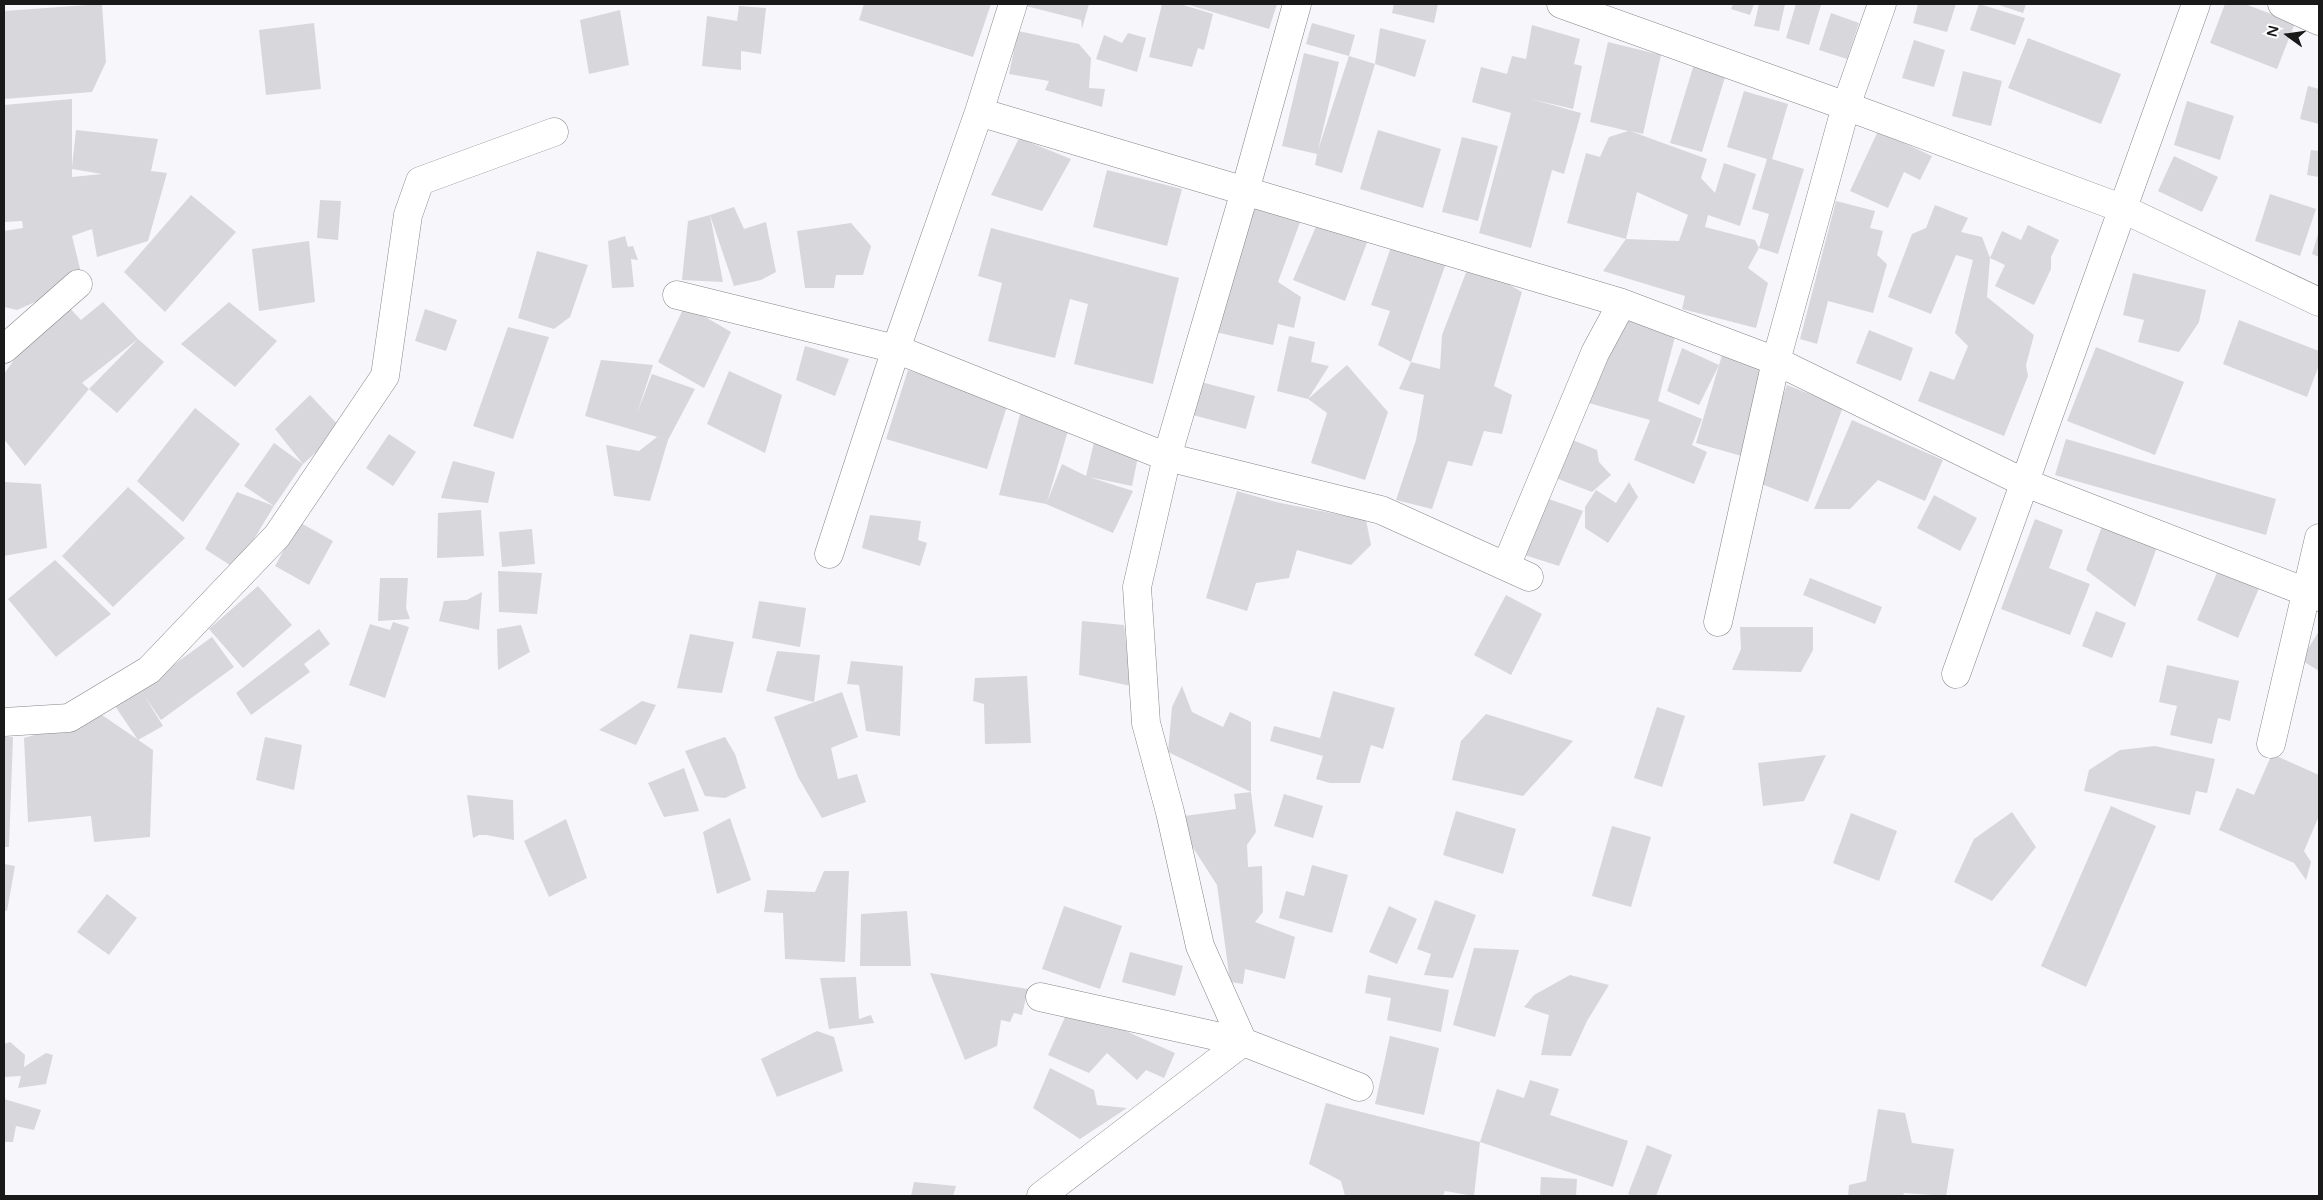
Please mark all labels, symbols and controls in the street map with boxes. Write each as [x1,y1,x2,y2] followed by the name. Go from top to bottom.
[2263,10,2313,60] north arrow
[2263,24,2283,39] text: N

